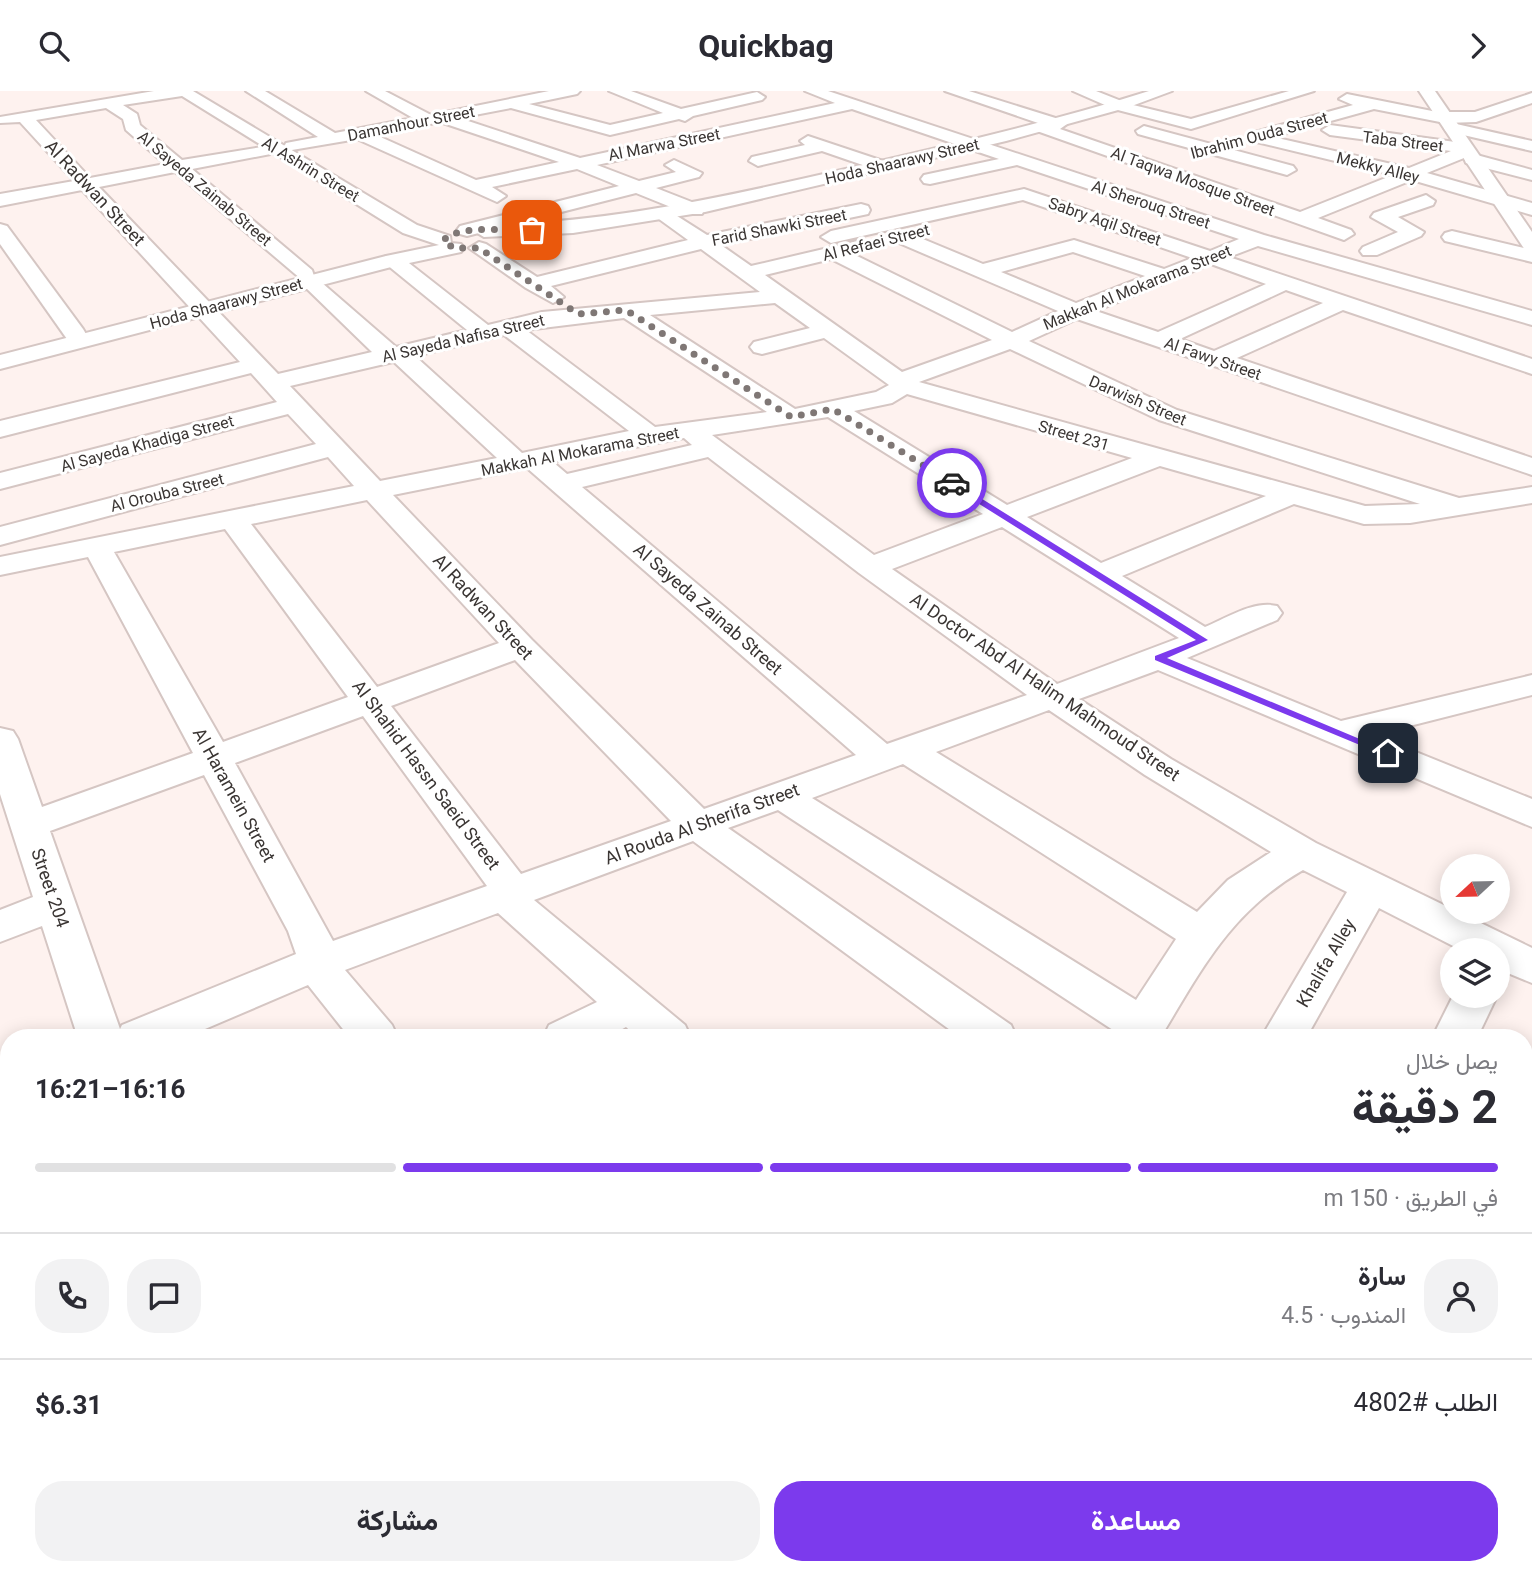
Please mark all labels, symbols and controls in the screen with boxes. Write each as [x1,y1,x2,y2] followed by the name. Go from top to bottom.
[35,27,73,65] icon: search
[698,27,834,65] text: Quickbag
[1459,27,1497,65] icon: forward
[346,102,476,145] street label: Damanhour Street
[1188,108,1330,163] street label: Ibrahim Ouda Street
[607,124,722,165] street label: Al Marwa Street
[134,127,275,250] street label: Al Sayeda Zainab Street
[1361,127,1444,156] street label: Taba Street
[259,133,363,206] street label: Al Ashrin Street
[41,135,150,250] street label: Al Radwan Street
[823,135,981,188] street label: Hoda Shaarawy Street
[1108,143,1277,220] street label: Al Taqwa Mosque Street
[1335,148,1422,187] street label: Mekky Alley
[1089,176,1213,233] street label: Al Sherouq Street
[1046,193,1164,250] street label: Sabry Aqil Street
[502,200,562,260] pin
[710,205,848,250] street label: Farid Shawki Street
[513,211,551,249] icon: bag
[821,220,932,265] street label: Al Refaei Street
[1040,241,1234,334] street label: Makkah Al Mokarama Street
[148,274,305,333] street label: Hoda Shaarawy Street
[380,311,546,366] street label: Al Sayeda Nafisa Street
[1162,333,1264,384] street label: Al Fawy Street
[1086,371,1189,430] street label: Darwish Street
[59,411,236,476] street label: Al Sayeda Khadiga Street
[1036,416,1112,455] street label: Street 231
[479,423,681,480] street label: Makkah Al Mokarama Street
[917,448,987,518] courier
[933,464,971,502] icon: car
[108,469,226,516] street label: Al Orouba Street
[630,538,787,679] street label: Al Sayeda Zainab Street
[429,549,538,664] street label: Al Radwan Street
[906,588,1184,785] street label: Al Doctor Abd Al Halim Mahmoud Street
[348,676,505,874] street label: Al Shahid Hassn Saeid Street
[1358,723,1418,783] pin
[189,724,280,866] street label: Al Haramein Street
[1369,734,1407,772] icon: home
[602,778,802,869] street label: Al Rouda Al Sherifa Street
[27,846,74,930] street label: Street 204
[1440,854,1510,924] north arrow
[1440,854,1510,1008] map controls
[1292,914,1360,1011] street label: Khalifa Alley
[1440,938,1510,1008] button: layers
[1406,1048,1498,1075] text: يصل خلال
[35,1074,185,1104] text: 16:16–16:21
[1352,1080,1498,1134] text: 2 دقيقة
[1324,1185,1498,1212] text: في الطريق · 150 m
[35,1259,109,1333] button: phone
[127,1259,201,1333] button: chat
[1424,1259,1498,1333] button: person
[1358,1261,1406,1291] text: سارة
[1281,1302,1406,1329] text: المندوب · 4.5
[1354,1387,1498,1417] text: الطلب #4802
[35,1390,102,1420] text: $6.31
[35,1481,760,1561] button: مشاركة
[774,1481,1498,1561] button: مساعدة

